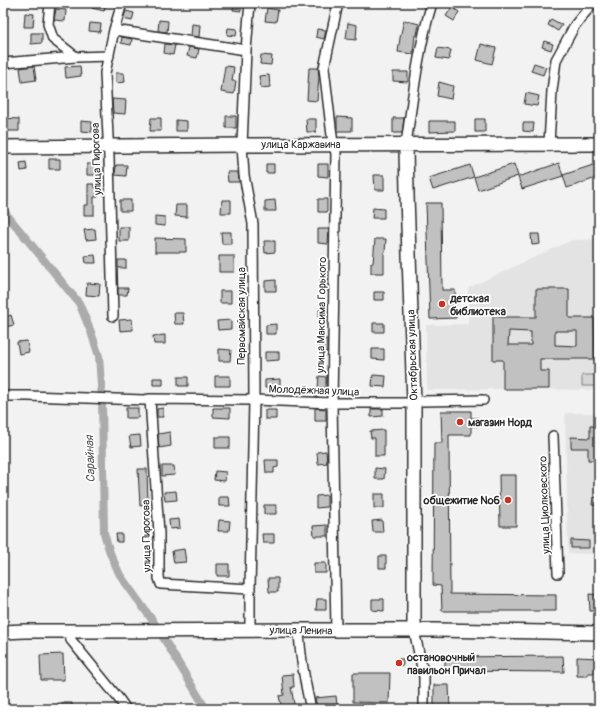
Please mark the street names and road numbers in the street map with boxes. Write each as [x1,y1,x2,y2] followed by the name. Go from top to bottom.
[89,122,104,196] street label: улица Пирогова
[260,138,341,151] street label: улица Каржавина
[314,257,329,374] street label: улица Максима Горького
[235,267,248,365] street label: Первомайская улица
[404,309,421,401] street label: Октябрьская улица
[268,382,360,399] street label: Молодёжная улица
[536,456,553,555] street label: улица Циолковского
[139,500,154,573] street label: улица Пирогова
[268,623,332,638] street label: улица Ленина

